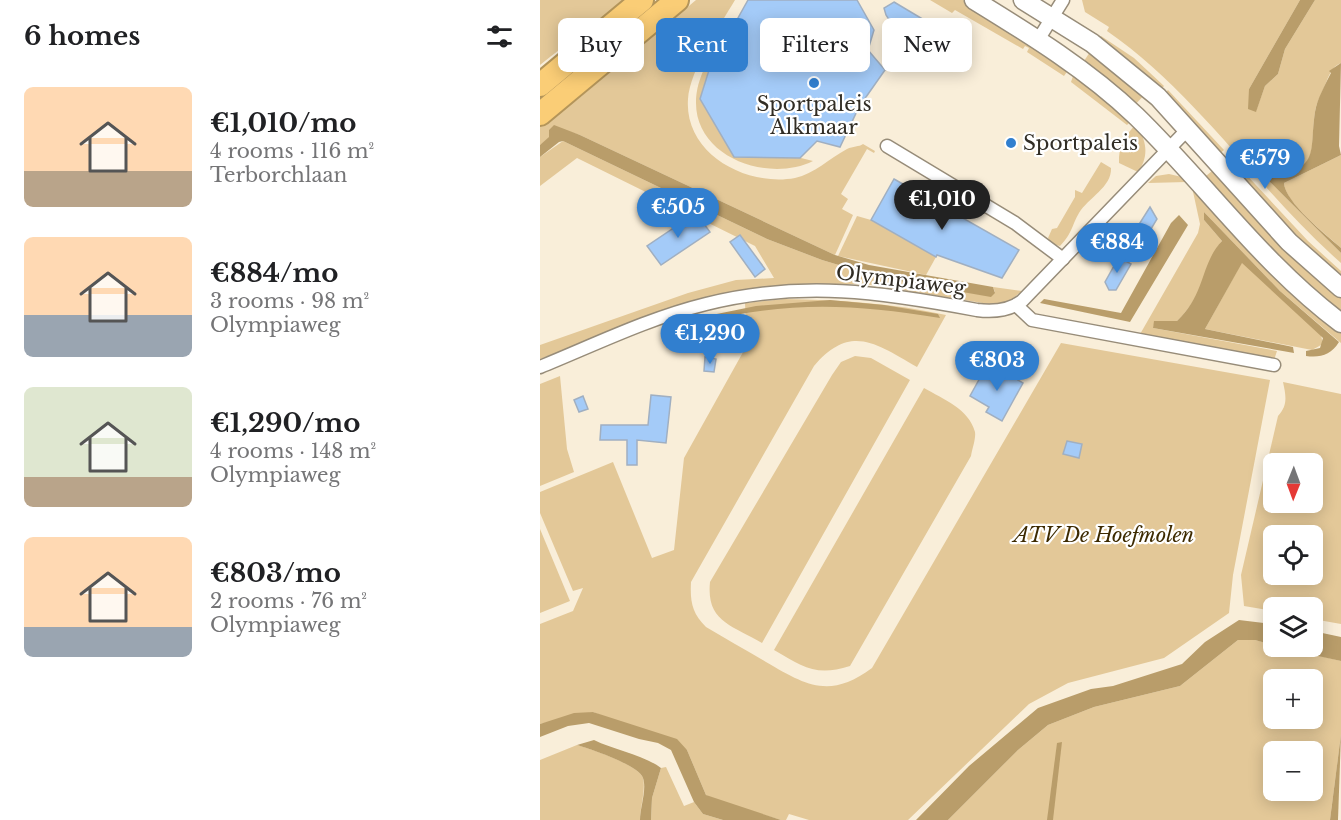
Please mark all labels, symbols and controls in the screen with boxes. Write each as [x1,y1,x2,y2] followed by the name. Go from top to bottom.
[558,18,644,72] chip: Buy
[656,18,748,72] chip: Rent
[760,18,870,72] chip: Filters
[882,18,972,72] chip: New
[24,20,140,52] text: 6 homes
[483,20,516,53] icon: filters
[807,76,821,90] marker: Sportpaleis Alkmaar
[756,92,872,139] place label: Sportpaleis Alkmaar
[210,107,356,139] text: €1,010/mo
[72,111,144,183] icon: home
[1023,131,1138,155] place label: Sportpaleis
[1004,136,1018,150] marker: Sportpaleis
[210,139,374,163] text: 4 rooms · 116 m²
[1229,139,1301,190] pin: €579
[1240,146,1290,170] text: €579
[210,163,347,187] text: Terborchlaan
[893,180,991,231] pin: €1,010
[908,187,976,211] text: €1,010
[642,188,714,239] pin: €505
[651,195,705,219] text: €505
[1081,223,1153,274] pin: €884
[1090,230,1144,254] text: €884
[210,257,338,289] text: €884/mo
[835,260,968,300] street label: Olympiaweg
[72,261,144,333] icon: home
[210,289,369,313] text: 3 rooms · 98 m²
[210,313,341,337] text: Olympiaweg
[661,314,759,365] pin: €1,290
[675,321,745,345] text: €1,290
[961,341,1033,392] pin: €803
[969,348,1025,372] text: €803
[210,407,360,439] text: €1,290/mo
[72,411,144,483] icon: home
[210,439,376,463] text: 4 rooms · 148 m²
[1263,453,1323,513] north arrow
[1263,453,1323,801] map controls
[210,463,341,487] text: Olympiaweg
[1011,523,1194,547] park label: ATV De Hoefmolen
[1263,525,1323,585] button: locate
[210,557,341,589] text: €803/mo
[72,561,144,633] icon: home
[210,589,367,613] text: 2 rooms · 76 m²
[1263,597,1323,657] button: layers
[210,613,341,637] text: Olympiaweg
[1263,669,1323,729] button: +
[1263,741,1323,801] button: −

